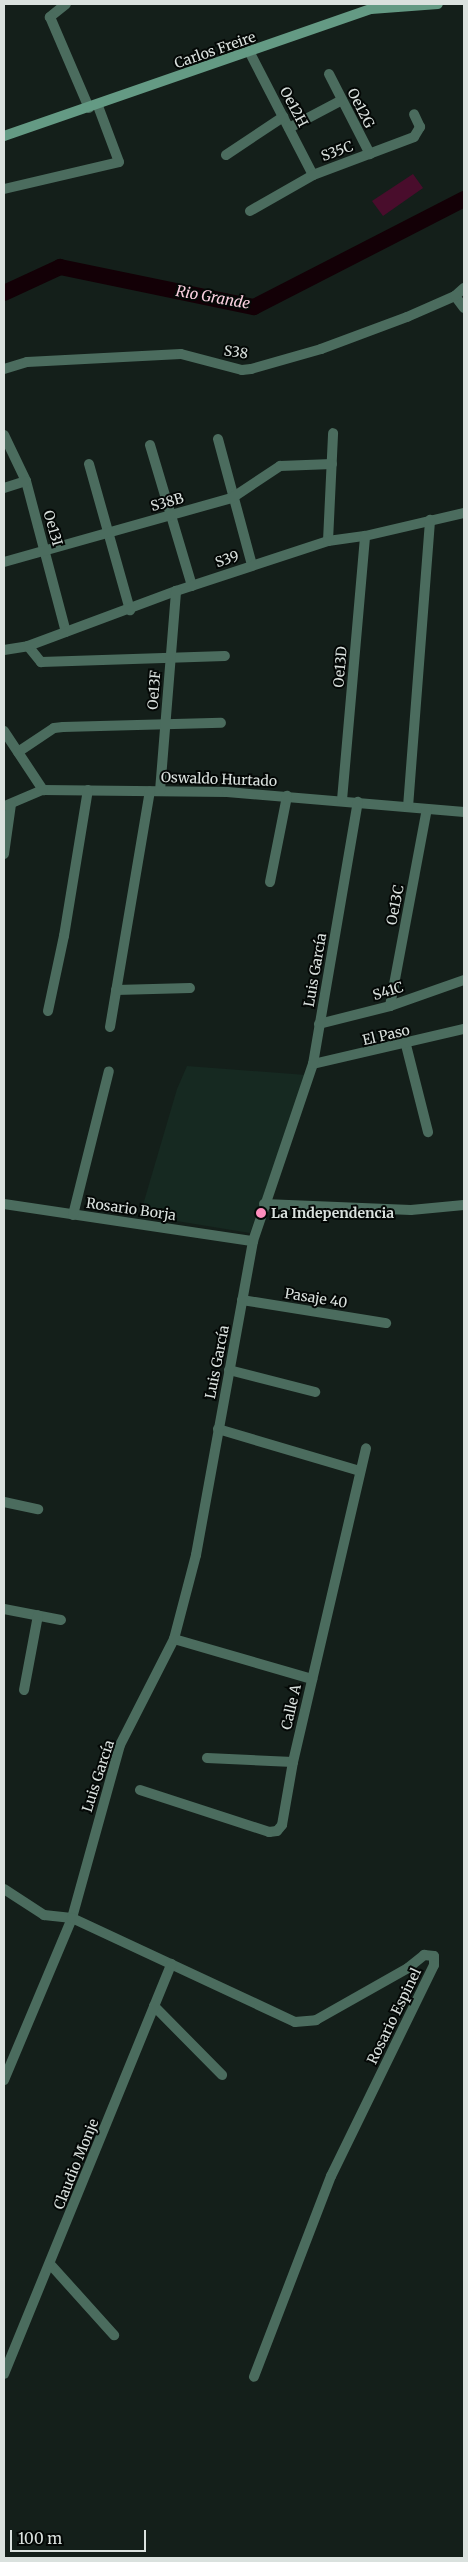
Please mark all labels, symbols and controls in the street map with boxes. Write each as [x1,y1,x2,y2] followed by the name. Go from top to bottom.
[172,28,258,72] street label: Carlos Freire
[277,84,311,130] street label: Oe12H
[344,86,378,130] street label: Oe12G
[319,138,355,164] street label: S35C
[174,282,252,312] water label: Rio Grande
[223,342,249,362] street label: S38
[149,489,185,515] street label: S38B
[40,508,66,548] street label: Oe13I
[213,547,241,571] street label: S39
[330,646,350,688] street label: Oe13D
[144,670,164,710] street label: Oe13F
[161,769,277,789] street label: Oswaldo Hurtado
[383,884,407,926] street label: Oe13C
[300,932,330,1008] street label: Luis García
[371,978,405,1004] street label: S41C
[361,1021,411,1049] street label: El Paso
[85,1194,177,1224] street label: Rosario Borja
[271,1205,394,1221] place label: La Independencia
[255,1207,267,1219] marker: La Independencia
[283,1285,349,1311] street label: Pasaje 40
[202,1324,232,1400] street label: Luis García
[278,1683,304,1731] street label: Calle A
[78,1738,118,1814] street label: Luis García
[364,1965,424,2067] street label: Rosario Espinel
[50,2116,102,2212] street label: Claudio Monje
[12,2520,149,2552] scale bar
[18,2529,62,2548] text: 100 m

